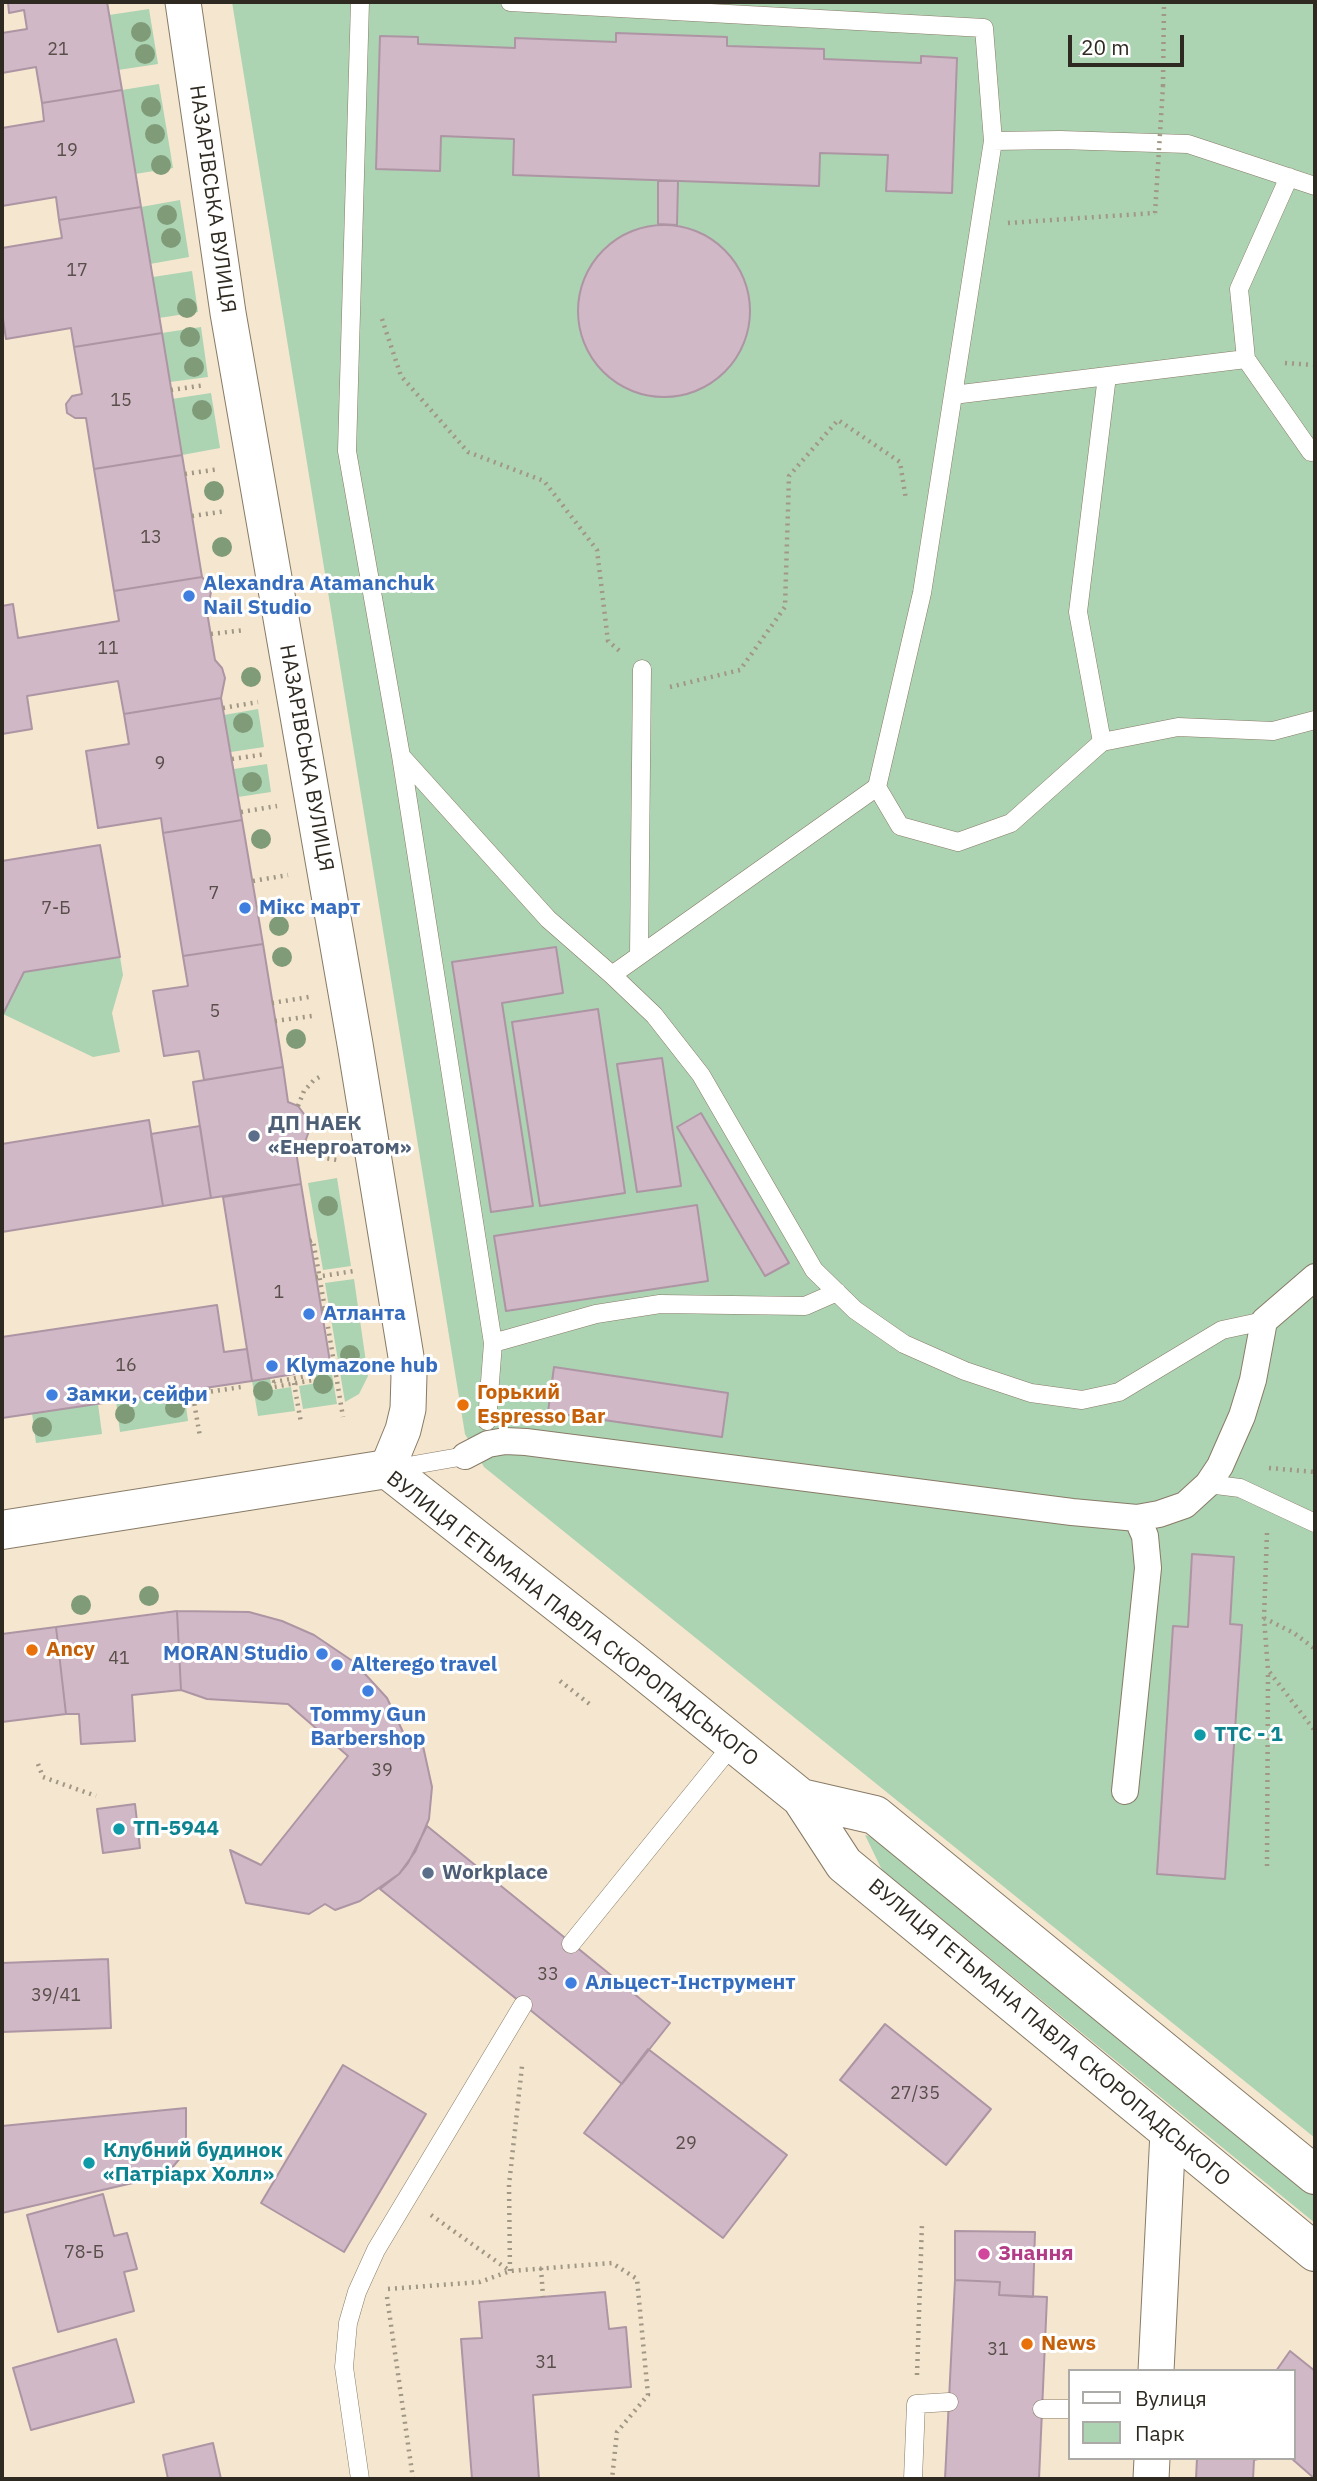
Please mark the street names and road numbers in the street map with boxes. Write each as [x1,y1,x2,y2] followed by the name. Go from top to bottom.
[184,83,240,315] street label: НАЗАРІВСЬКА ВУЛИЦЯ
[274,643,338,873] street label: НАЗАРІВСЬКА ВУЛИЦЯ
[381,1466,763,1772] street label: ВУЛИЦЯ ГЕТЬМАНА ПАВЛА СКОРОПАДСЬКОГО
[863,1874,1235,2192] street label: ВУЛИЦЯ ГЕТЬМАНА ПАВЛА СКОРОПАДСЬКОГО

